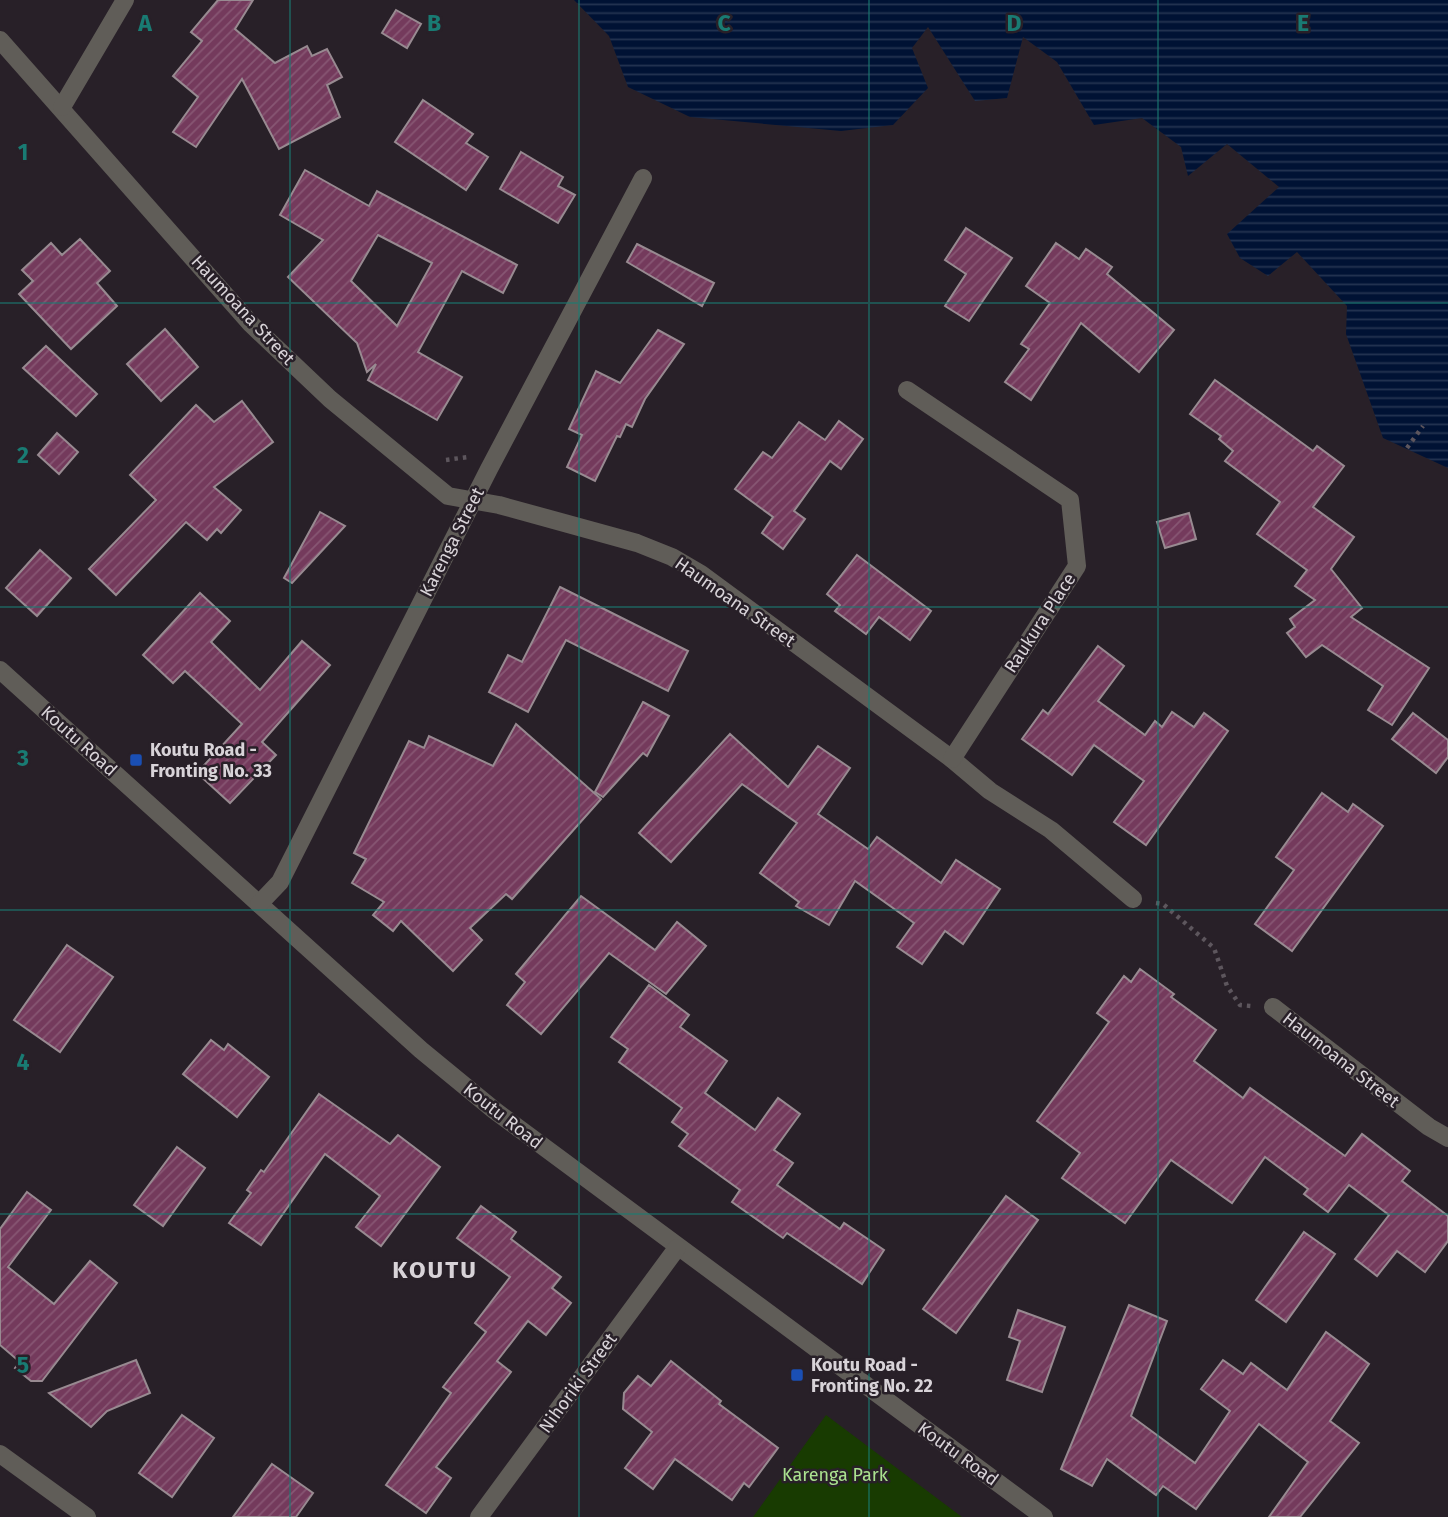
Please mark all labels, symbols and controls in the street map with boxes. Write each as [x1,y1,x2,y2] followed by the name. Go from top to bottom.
[137,9,152,37] text: A
[427,9,441,37] text: B
[717,9,731,37] text: C
[1007,9,1022,37] text: D
[1297,9,1309,37] text: E
[18,138,28,166] text: 1
[187,251,300,370] street label: Haumoana Street
[17,441,29,469] text: 2
[415,483,489,600] street label: Karenga Street
[671,552,800,652] street label: Haumoana Street
[1000,569,1080,677] street label: Raukura Place
[36,701,122,781] street label: Koutu Road
[150,739,272,782] place label: Koutu Road - Fronting No. 33
[16,744,29,772] text: 3
[128,752,144,768] marker: Koutu Road - Fronting No. 33
[1278,1008,1404,1113] street label: Haumoana Street
[17,1048,30,1076] text: 4
[459,1078,547,1154] street label: Koutu Road
[392,1256,478,1284] district label: KOUTU
[534,1328,622,1437] street label: Nihoriki Street
[17,1351,29,1379] text: 5
[811,1354,933,1397] place label: Koutu Road - Fronting No. 22
[789,1367,805,1383] marker: Koutu Road - Fronting No. 22
[913,1417,1003,1491] street label: Koutu Road
[782,1464,889,1486] park label: Karenga Park

